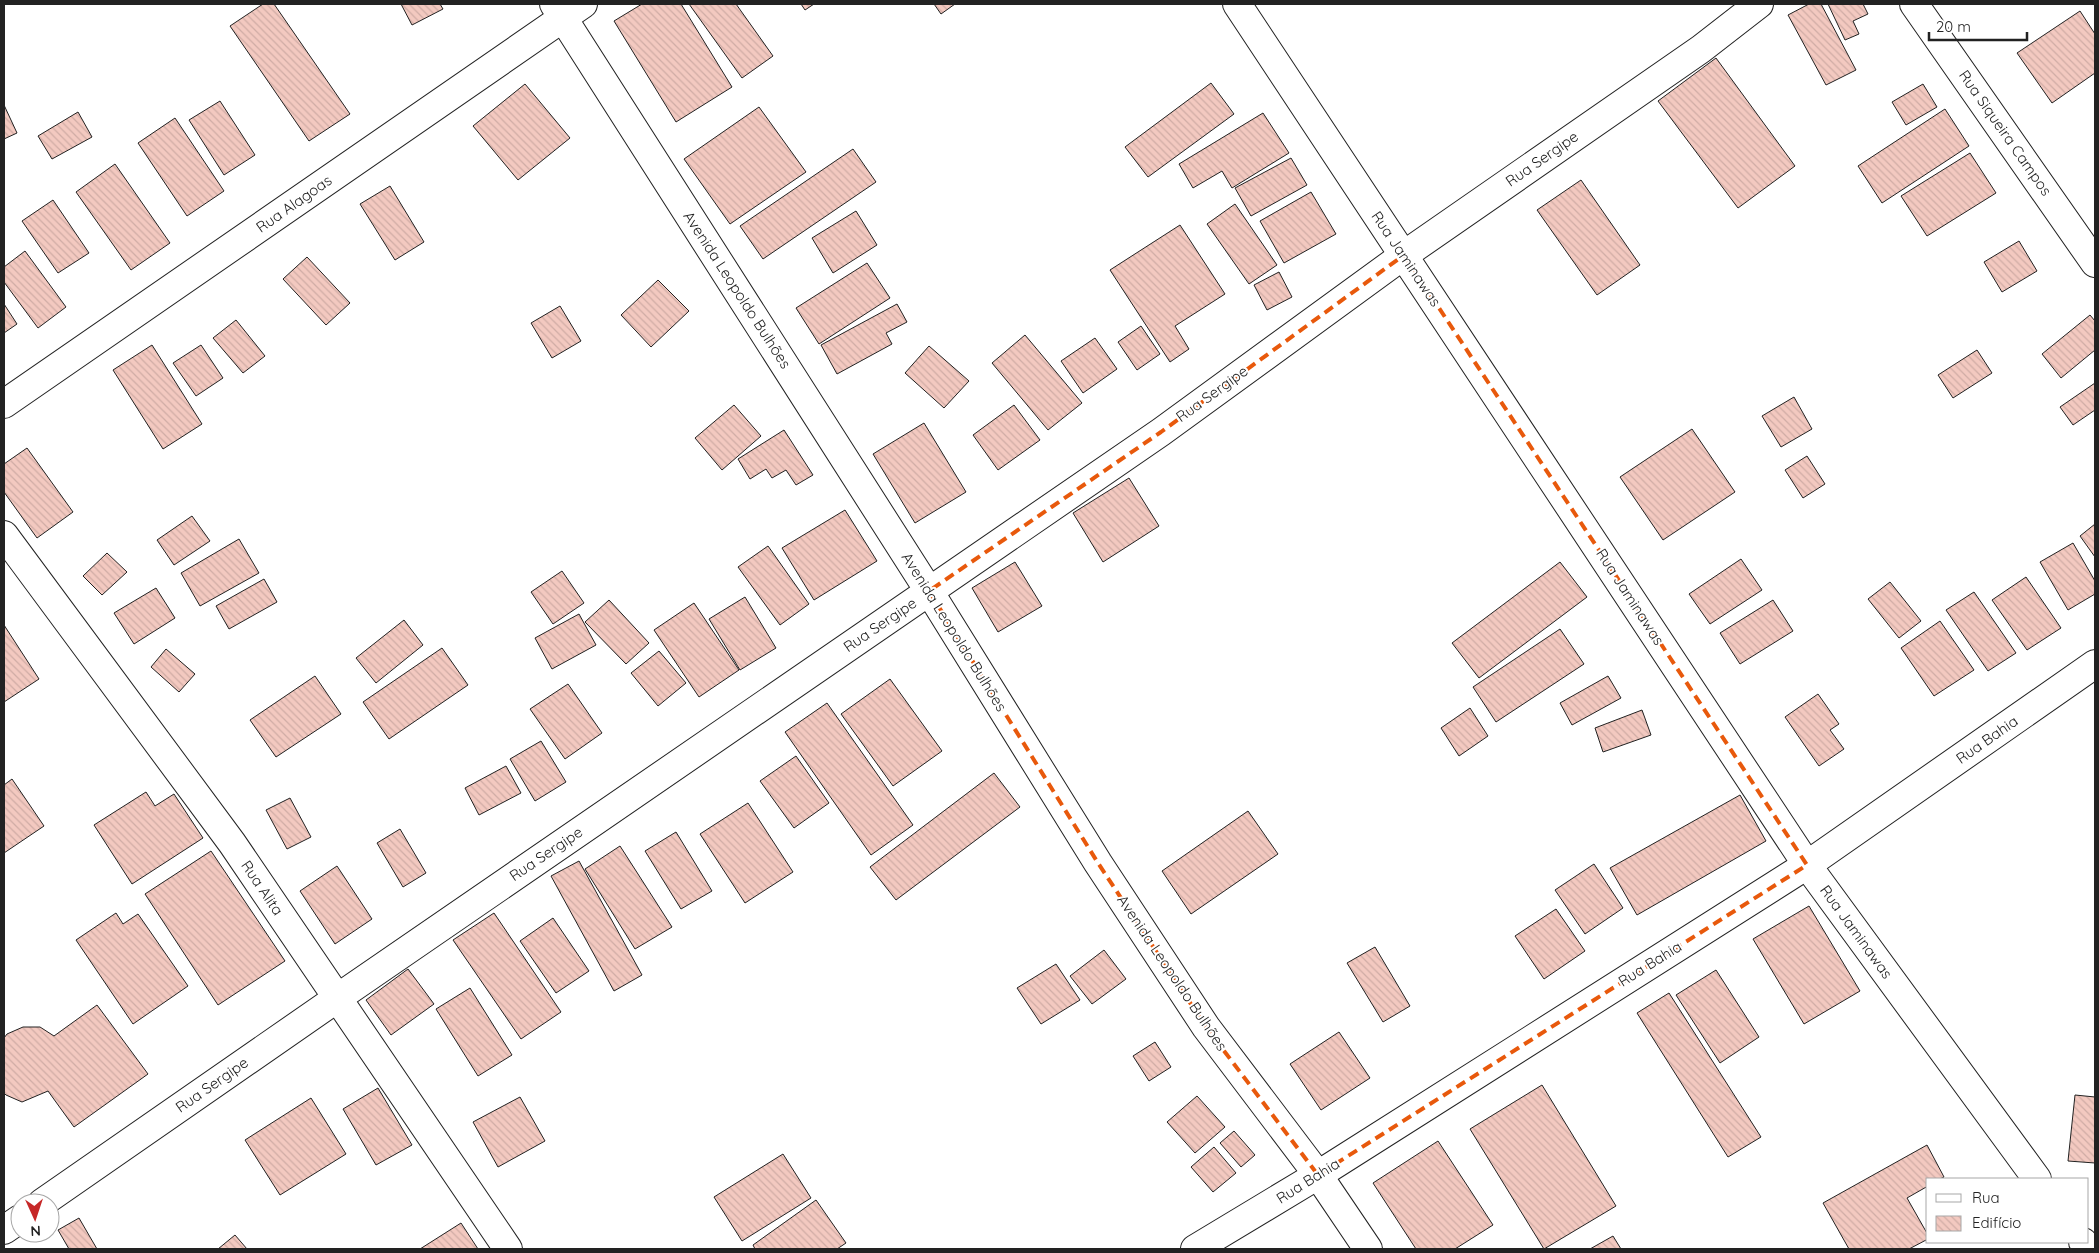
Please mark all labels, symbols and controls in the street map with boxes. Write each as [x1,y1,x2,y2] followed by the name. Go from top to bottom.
[1929,10,2026,42] scale bar
[1936,17,1971,36] text: 20 m
[1955,66,2056,199] street label: Rua Siqueira Campos
[1502,127,1582,191] street label: Rua Sergipe
[252,171,335,237] street label: Rua Alagoas
[679,207,795,372] street label: Avenida Leopoldo Bulhões
[1367,207,1445,310] street label: Rua Jaminawas
[1172,361,1251,426] street label: Rua Sergipe
[1592,545,1669,649] street label: Rua Jaminawas
[898,549,1011,715] street label: Avenida Leopoldo Bulhões
[839,593,920,656] street label: Rua Sergipe
[1952,711,2021,768] street label: Rua Bahia
[505,822,586,885] street label: Rua Sergipe
[237,857,288,919] street label: Rua Alita
[1816,881,1897,982] street label: Rua Jaminawas
[1113,891,1232,1054] street label: Avenida Leopoldo Bulhões
[1614,937,1685,991] street label: Rua Bahia
[172,1053,252,1117] street label: Rua Sergipe
[1272,1154,1343,1208] street label: Rua Bahia
[1926,1178,2089,1243] legend
[1972,1188,2000,1207] text: Rua
[10,1193,60,1243] north arrow
[1972,1213,2021,1232] text: Edifício
[30,1222,41,1240] text: N

